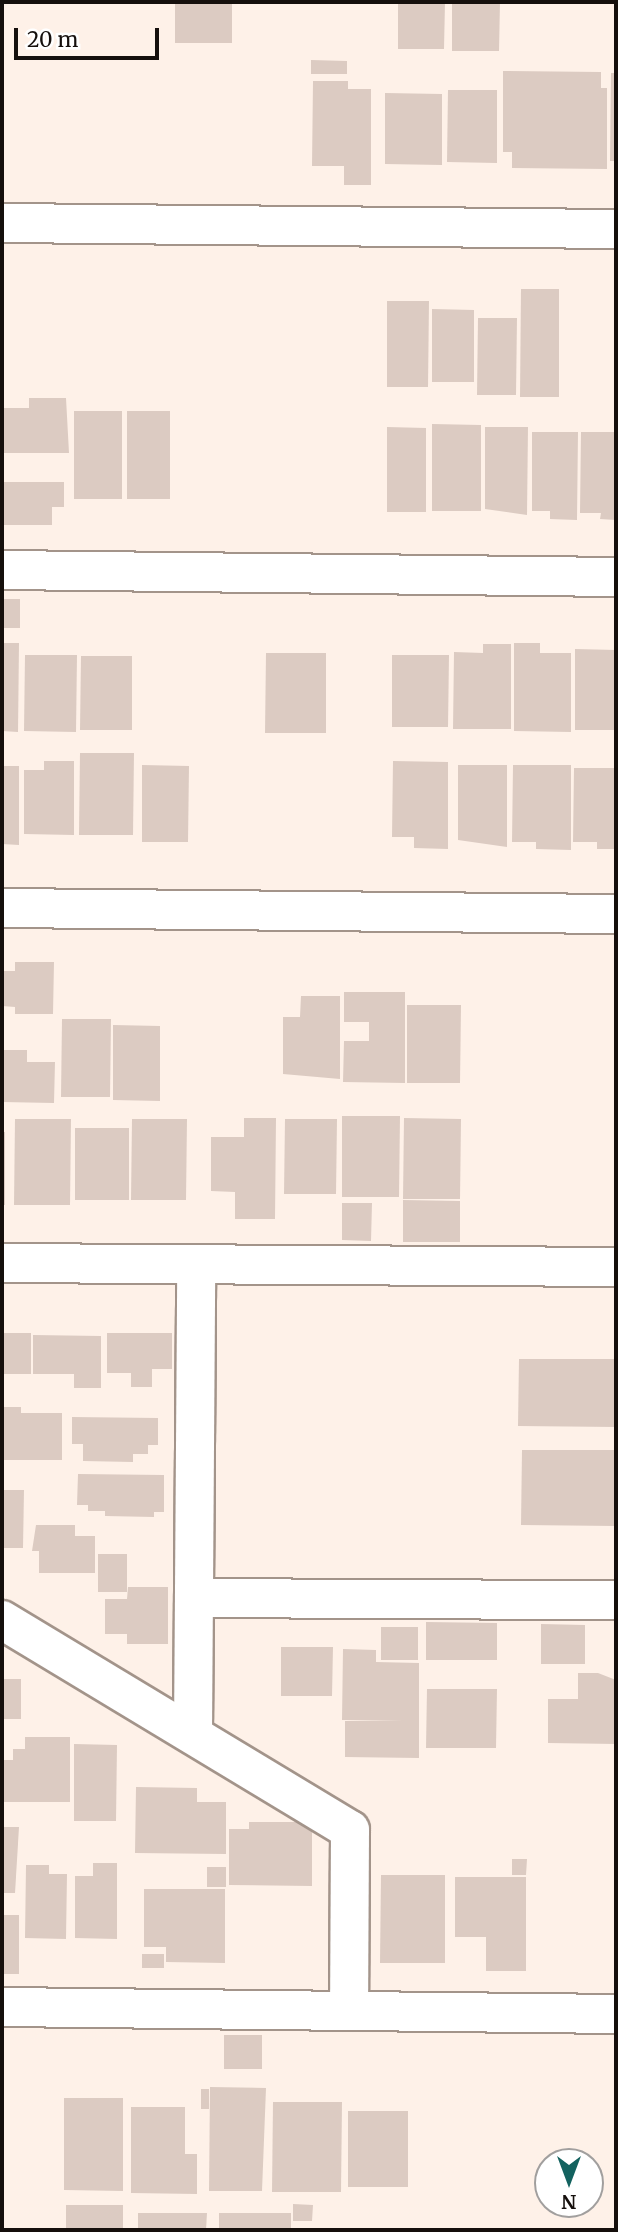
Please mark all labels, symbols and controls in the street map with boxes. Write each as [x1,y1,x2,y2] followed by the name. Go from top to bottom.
[18,14,163,58] scale bar
[27,26,78,53] text: 20 m
[534,2148,604,2218] north arrow
[562,2190,577,2214] text: N

